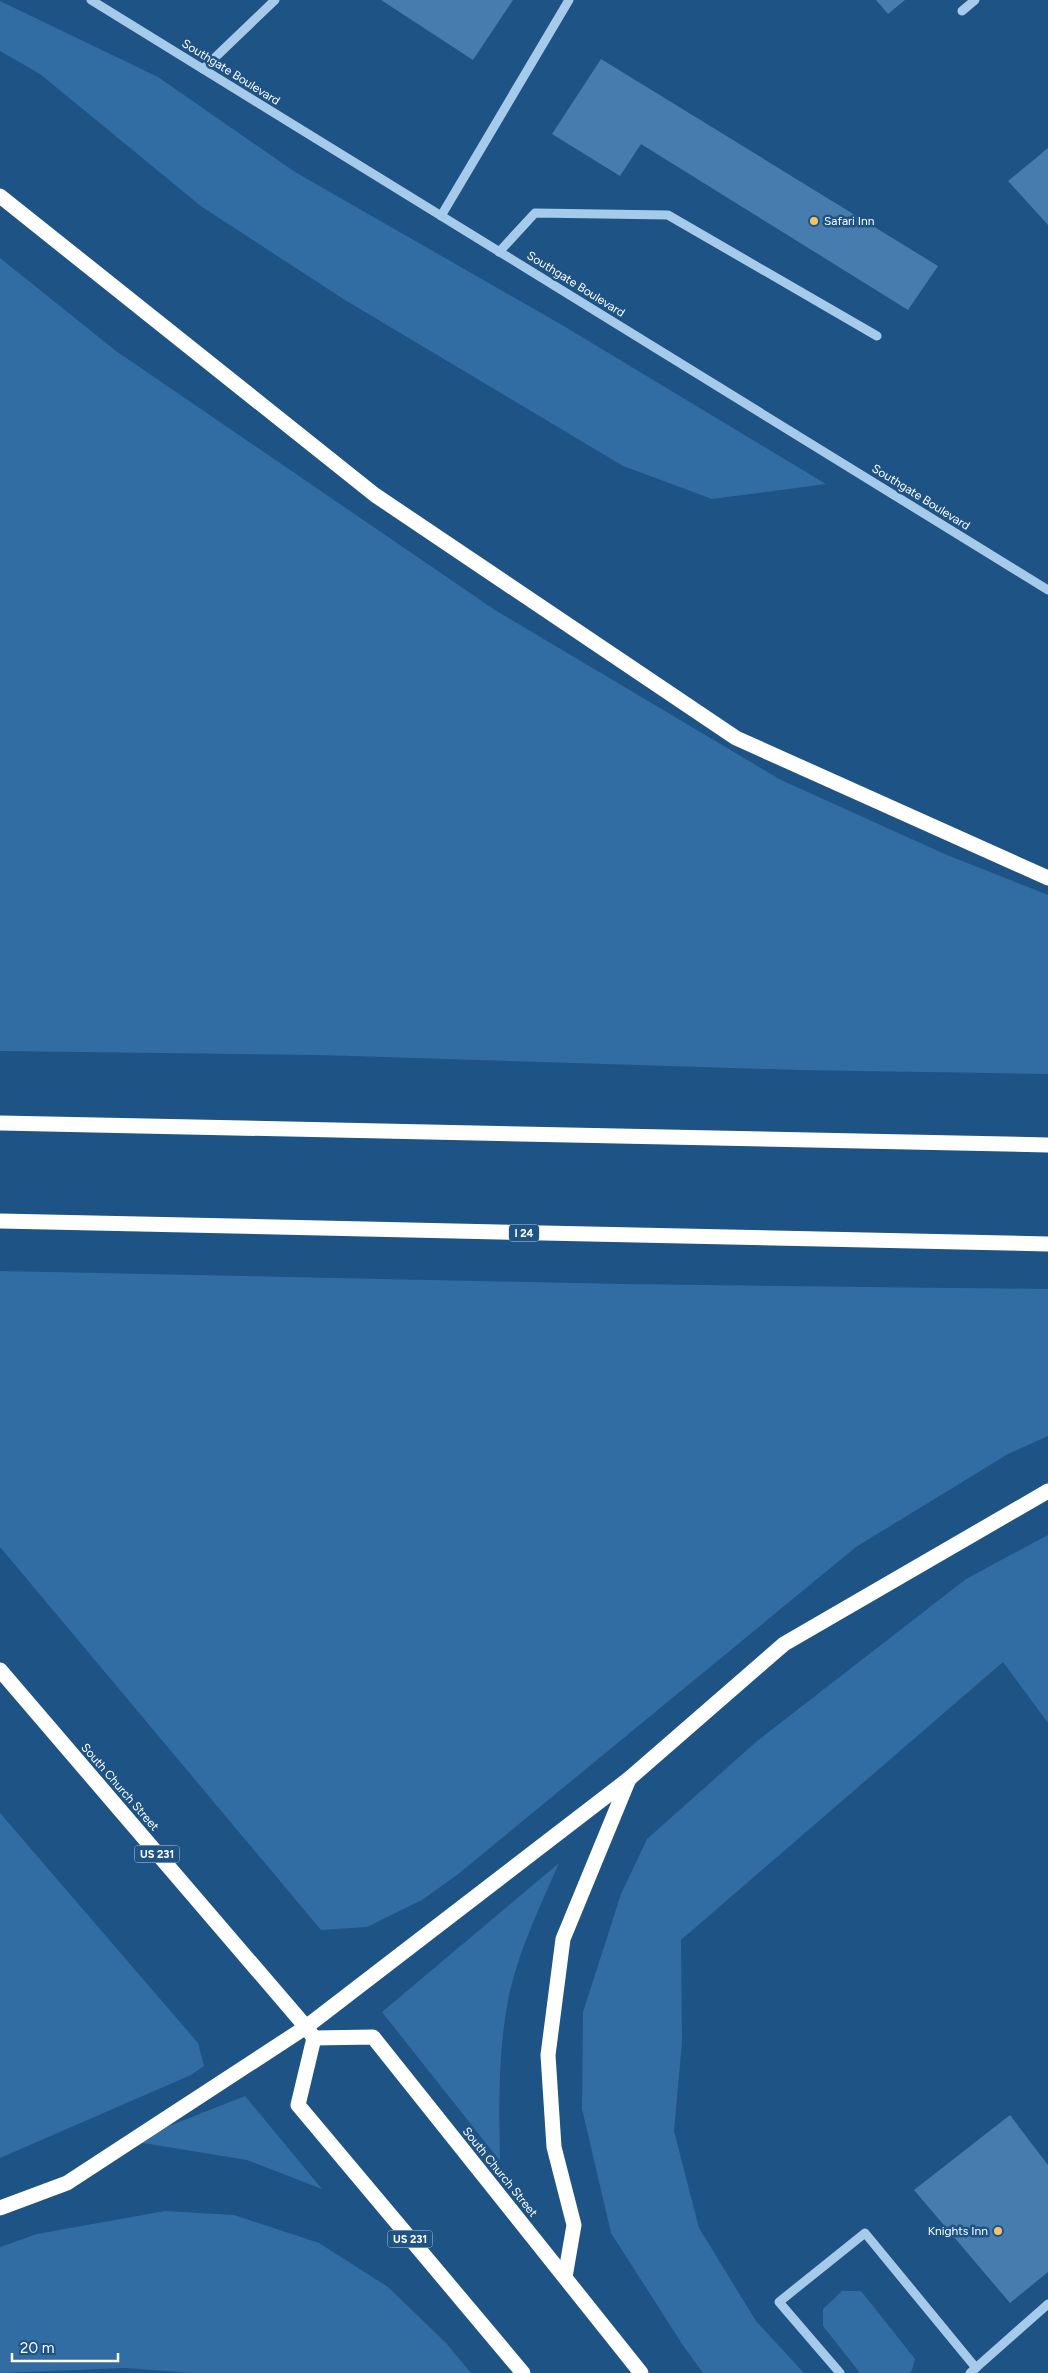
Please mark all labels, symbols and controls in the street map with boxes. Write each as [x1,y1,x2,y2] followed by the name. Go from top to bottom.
[179,36,283,108] street label: Southgate Boulevard
[824,214,875,228] place label: Safari Inn
[808,215,820,227] marker: Safari Inn
[524,248,628,320] street label: Southgate Boulevard
[869,461,973,533] street label: Southgate Boulevard
[509,1224,539,1242] road number: I 24
[78,1740,162,1834] street label: South Church Street
[134,1846,180,1862] road number: US 231
[460,2124,541,2220] street label: South Church Street
[928,2224,988,2238] place label: Knights Inn
[992,2225,1004,2237] marker: Knights Inn
[388,2230,432,2248] road number: US 231
[12,2330,119,2362] scale bar
[20,2339,54,2357] text: 20 m

